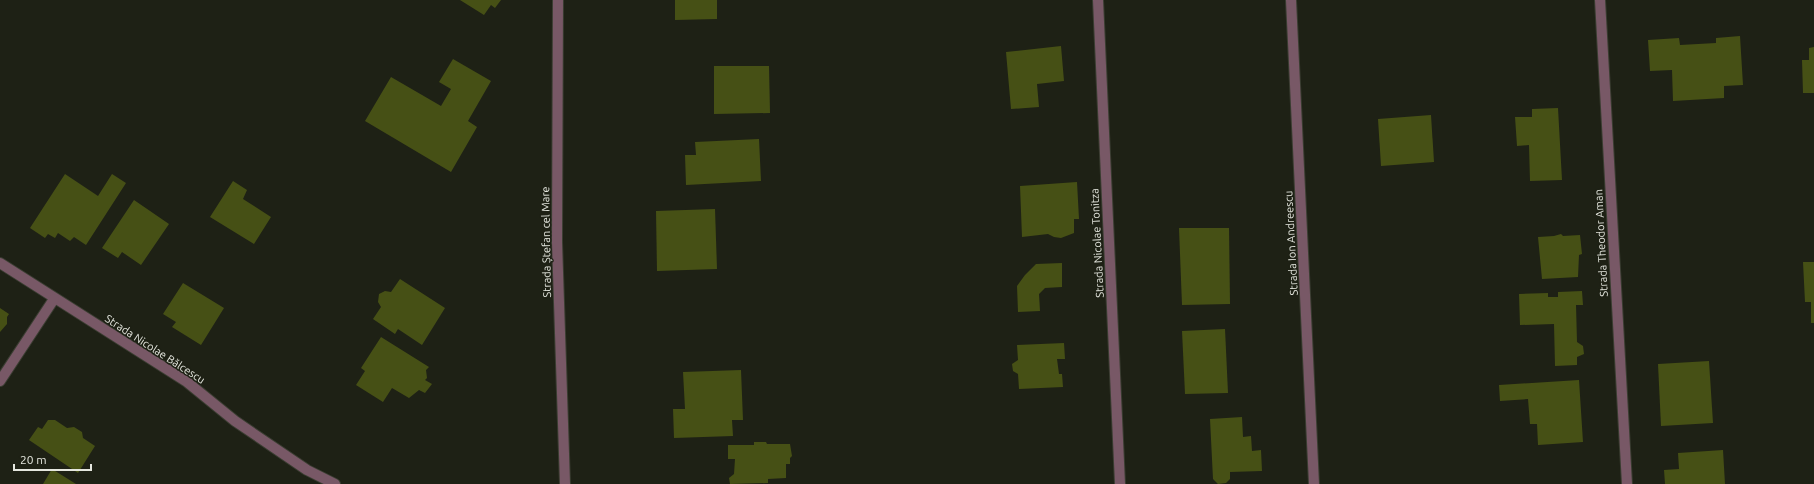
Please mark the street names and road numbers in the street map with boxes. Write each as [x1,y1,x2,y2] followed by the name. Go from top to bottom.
[539,186,553,298] street label: Strada Ștefan cel Mare
[1088,188,1106,298] street label: Strada Nicolae Tonitza
[1592,189,1610,297] street label: Strada Theodor Aman
[1282,190,1300,296] street label: Strada Ion Andreescu
[103,312,207,386] street label: Strada Nicolae Bălcescu

